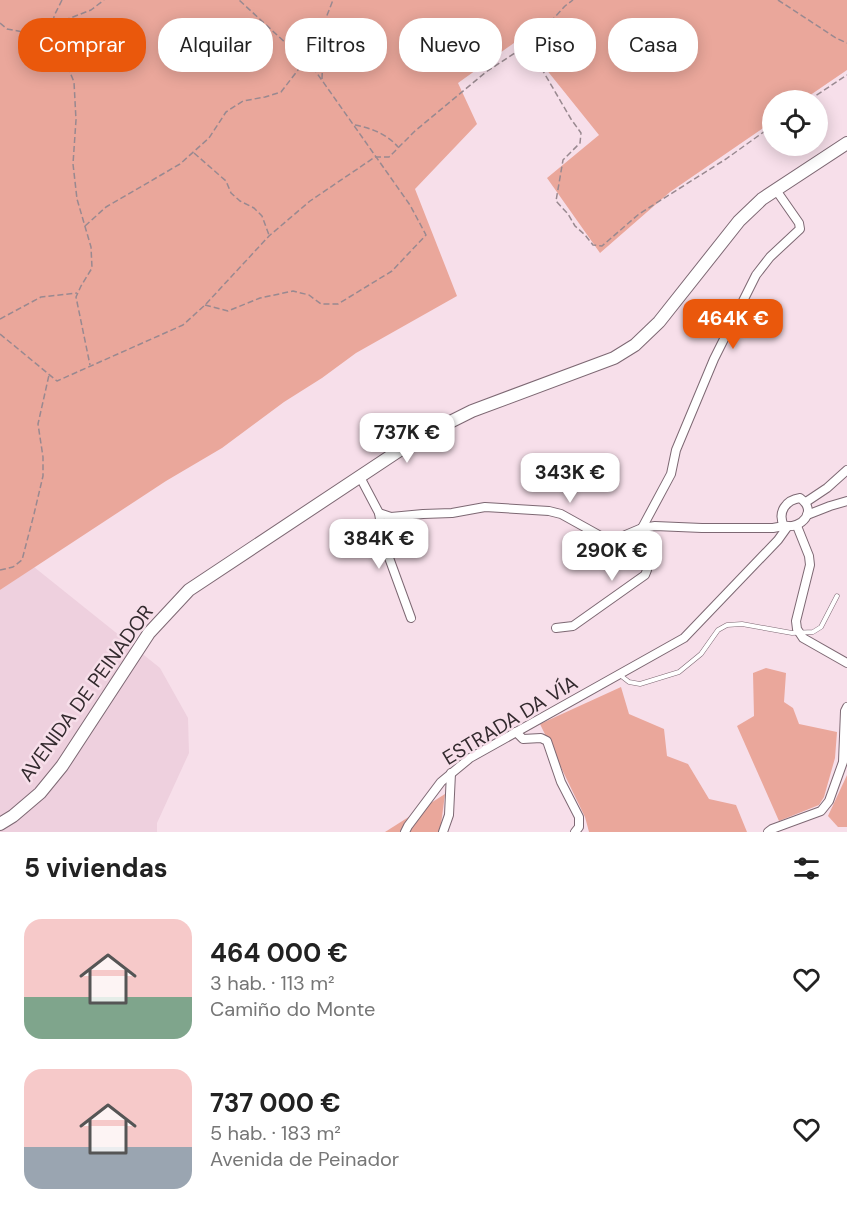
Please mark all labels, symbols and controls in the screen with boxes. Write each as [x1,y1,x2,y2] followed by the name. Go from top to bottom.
[18,18,146,72] chip: Comprar
[158,18,273,72] chip: Alquilar
[285,18,387,72] chip: Filtros
[399,18,502,72] chip: Nuevo
[514,18,596,72] chip: Piso
[608,18,698,72] chip: Casa
[762,90,828,156] map controls
[762,90,828,156] button: locate
[684,299,782,350] pin: 464K €
[697,305,769,331] text: 464K €
[358,413,456,464] pin: 737K €
[374,419,440,445] text: 737K €
[521,453,619,504] pin: 343K €
[535,459,605,485] text: 343K €
[330,519,428,570] pin: 384K €
[343,525,415,551] text: 384K €
[563,531,661,582] pin: 290K €
[576,537,648,563] text: 290K €
[13,600,159,786] street label: AVENIDA DE PEINADOR
[438,669,582,771] street label: ESTRADA DA VÍA
[24,851,168,885] text: 5 viviendas
[790,852,823,885] icon: filters
[210,936,348,970] text: 464 000 €
[72,943,144,1015] icon: home
[790,963,823,996] icon: heart
[210,970,335,996] text: 3 hab. · 113 m²
[210,996,375,1022] text: Camiño do Monte
[210,1086,341,1120] text: 737 000 €
[72,1093,144,1165] icon: home
[790,1113,823,1146] icon: heart
[210,1120,341,1146] text: 5 hab. · 183 m²
[210,1146,399,1172] text: Avenida de Peinador

